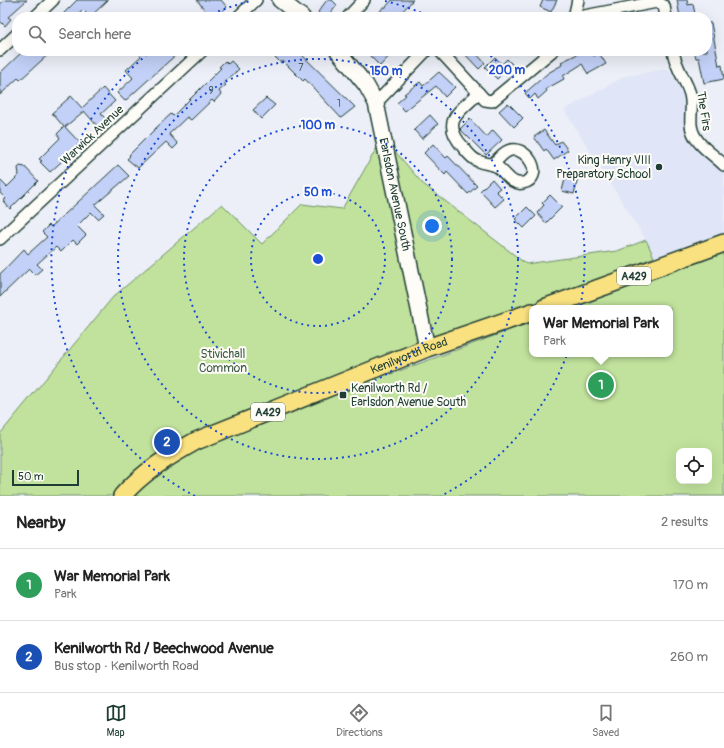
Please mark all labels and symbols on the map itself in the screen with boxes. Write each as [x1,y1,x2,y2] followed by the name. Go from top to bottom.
[298,62,304,74] house number: 7
[489,63,526,78] text: 200 m
[370,64,403,79] text: 150 m
[208,85,214,97] house number: 9
[693,90,714,133] street label: The Firs
[337,98,341,110] house number: 1
[58,102,127,168] street label: Warwick Avenue
[301,118,336,133] text: 100 m
[375,137,414,253] street label: Earlsdon Avenue South
[556,153,651,182] place label: King Henry VIII Preparatory School
[654,162,664,172] marker: King Henry VIII Preparatory School
[304,185,332,200] text: 50 m
[422,216,442,236] your location
[311,252,325,266] centre of rings
[617,267,651,285] road number: A429
[368,334,450,378] street label: Kenilworth Road
[199,347,247,376] park label: Stivichall Common
[588,370,614,400] pin: 1
[351,381,466,410] place label: Kenilworth Rd / Earlsdon Avenue South
[338,390,348,400] marker: Kenilworth Rd / Earlsdon Avenue South
[251,403,285,421] road number: A429
[154,427,180,457] pin: 2
[12,468,79,487] scale bar

